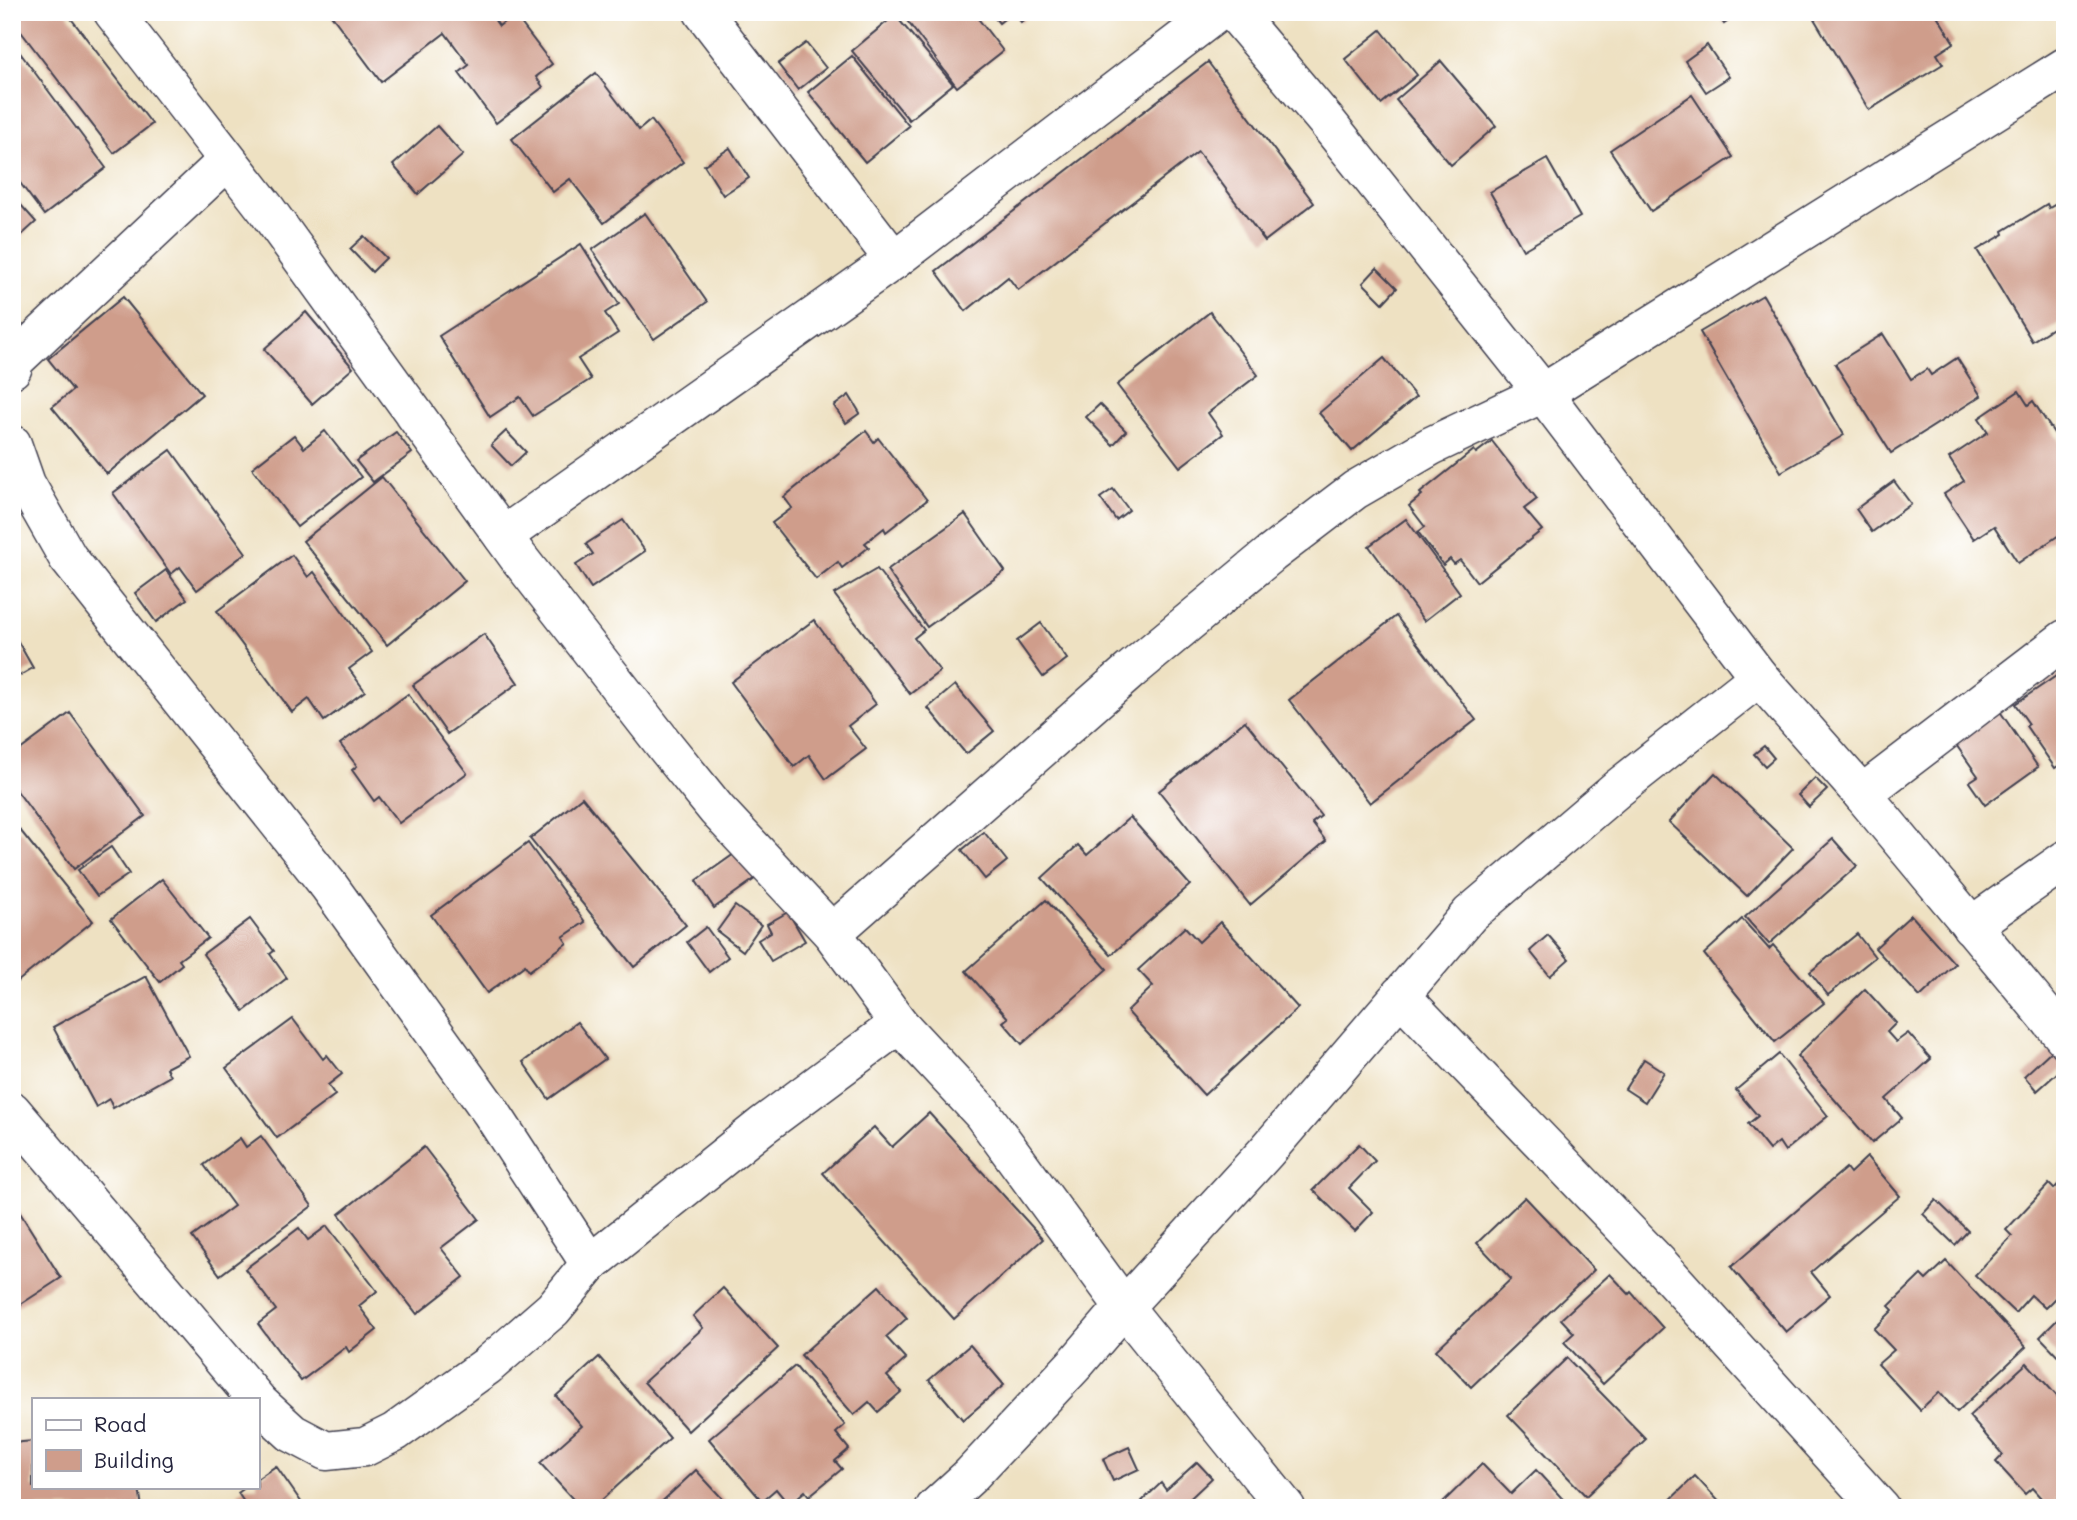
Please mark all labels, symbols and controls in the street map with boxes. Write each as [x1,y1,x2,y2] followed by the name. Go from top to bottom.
[32,1398,259,1488] legend
[94,1410,146,1437] text: Road
[94,1446,174,1473] text: Building

